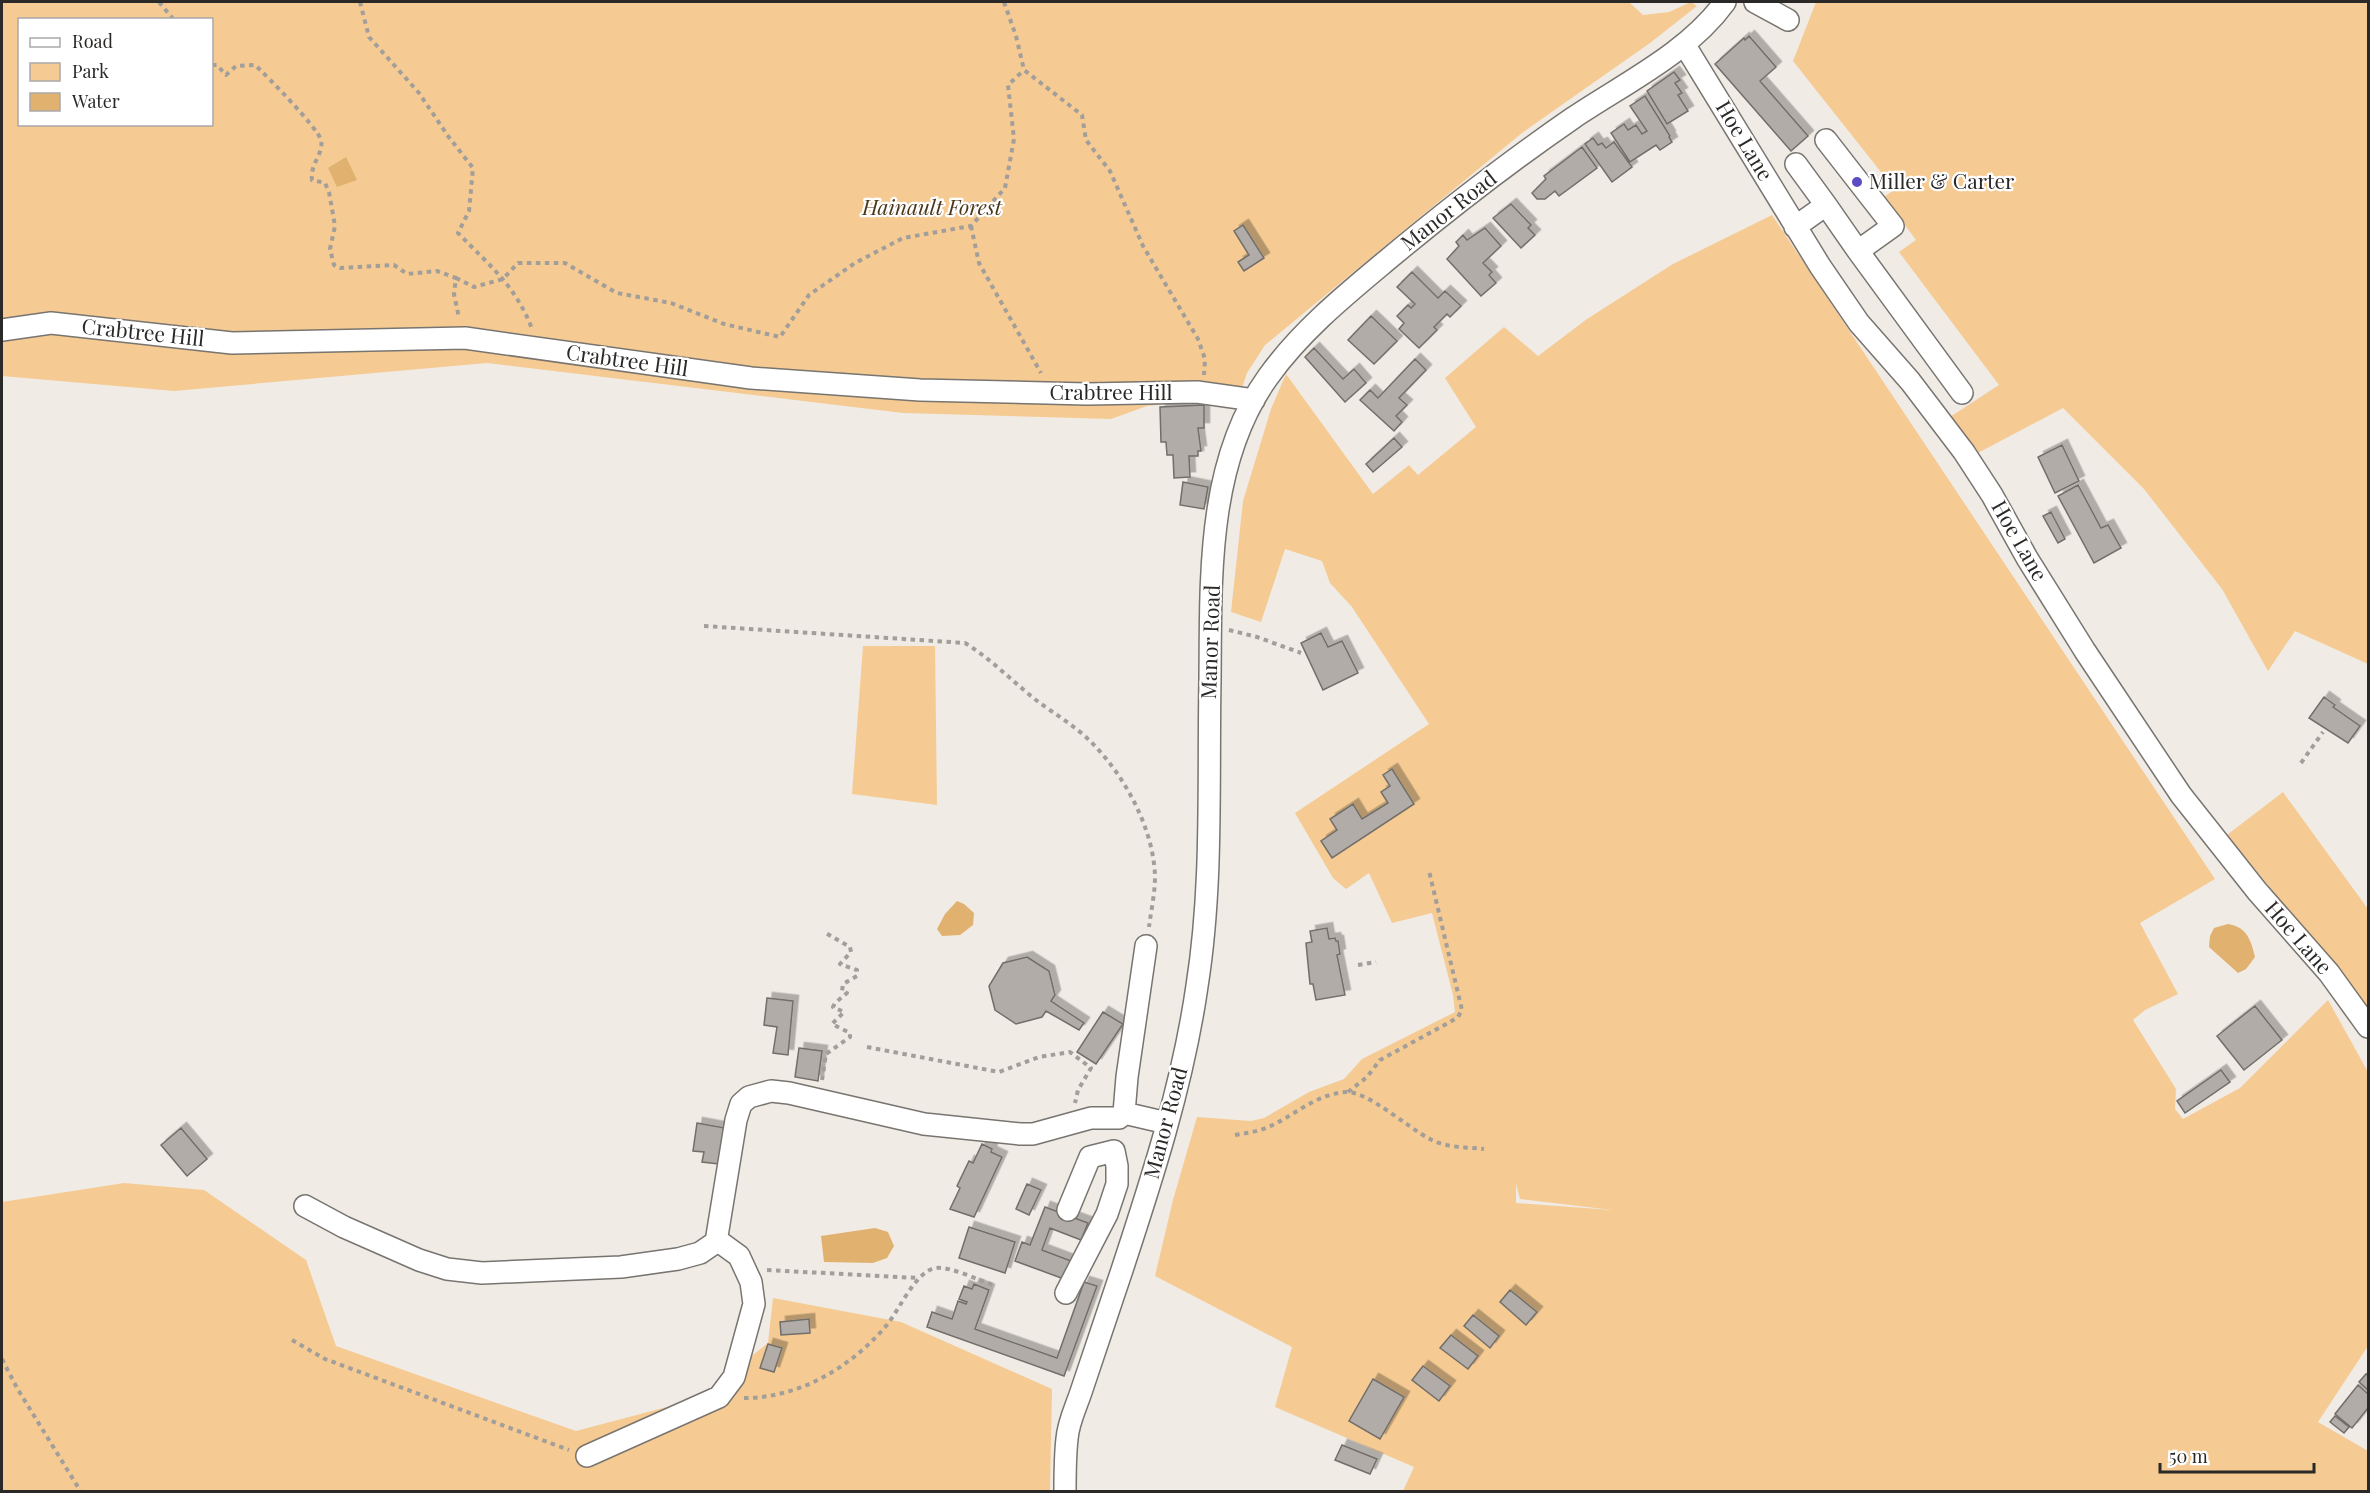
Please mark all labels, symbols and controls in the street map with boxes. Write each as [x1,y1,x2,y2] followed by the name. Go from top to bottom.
[18,18,213,126] legend
[72,29,113,53] text: Road
[72,59,109,83] text: Park
[71,89,120,113] text: Water
[1711,95,1781,185] street label: Hoe Lane
[1394,163,1502,256] street label: Manor Road
[1869,166,2015,194] place label: Miller & Carter
[1850,175,1864,189] marker: Miller & Carter
[861,192,1003,220] park label: Hainault Forest
[81,311,206,351] street label: Crabtree Hill
[564,337,690,381] street label: Crabtree Hill
[1050,377,1172,405] street label: Crabtree Hill
[1986,495,2055,585] street label: Hoe Lane
[1193,584,1225,700] street label: Manor Road
[2260,894,2339,979] street label: Hoe Lane
[1136,1064,1192,1181] street label: Manor Road
[2160,1436,2314,1474] scale bar
[2169,1444,2208,1468] text: 50 m

